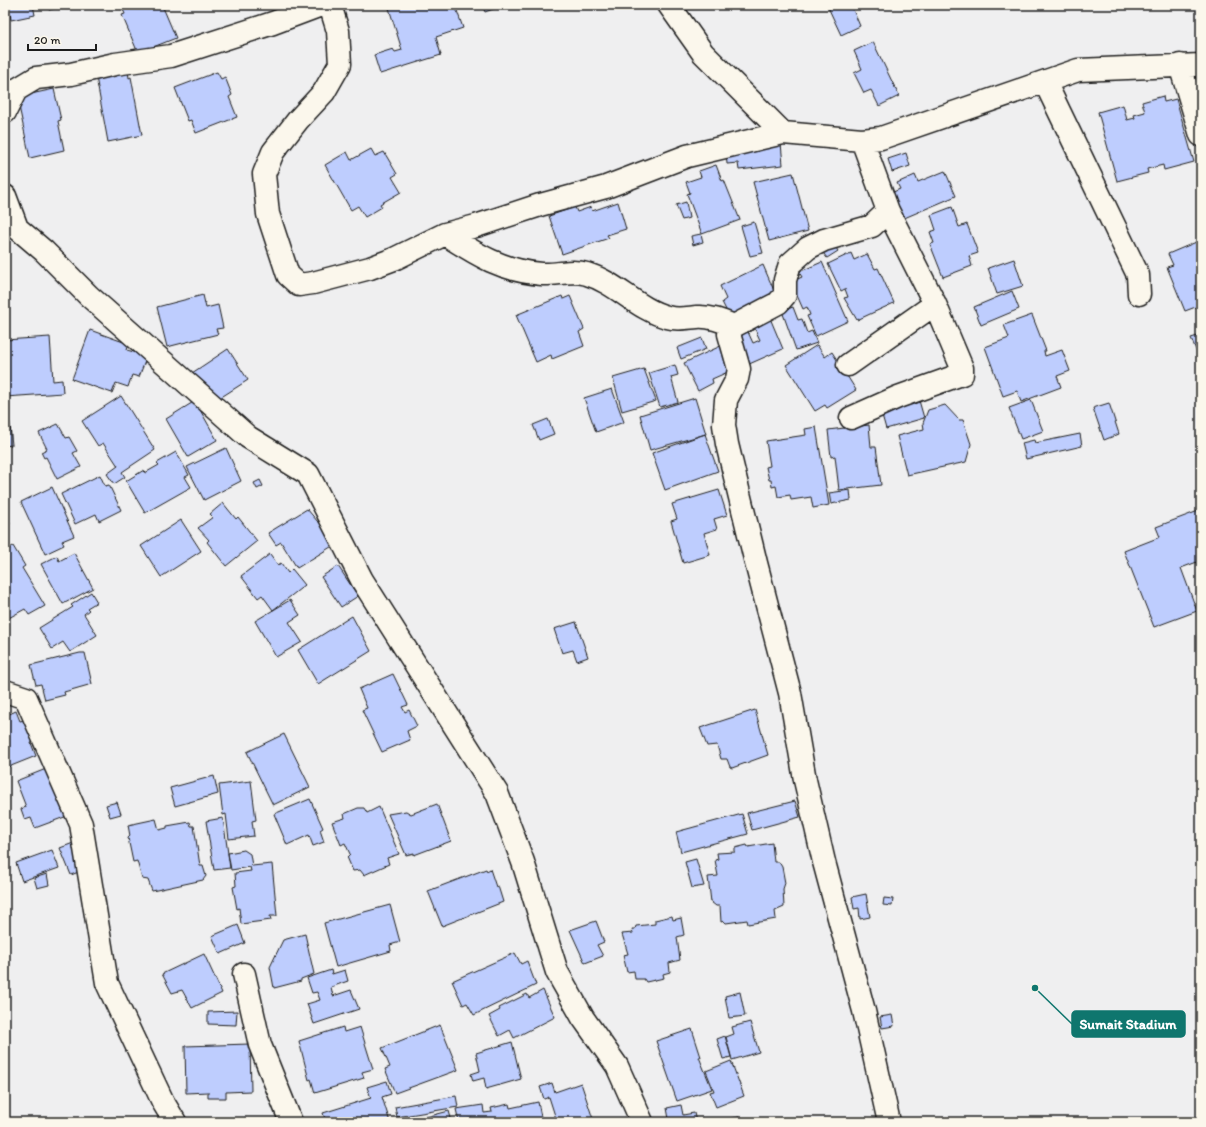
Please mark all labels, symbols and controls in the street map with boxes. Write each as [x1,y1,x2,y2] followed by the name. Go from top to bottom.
[28,26,96,52] scale bar
[34,33,61,47] text: 20 m
[1072,1011,1185,1037] callout: Sumait Stadium
[1079,1016,1177,1033] text: Sumait Stadium

